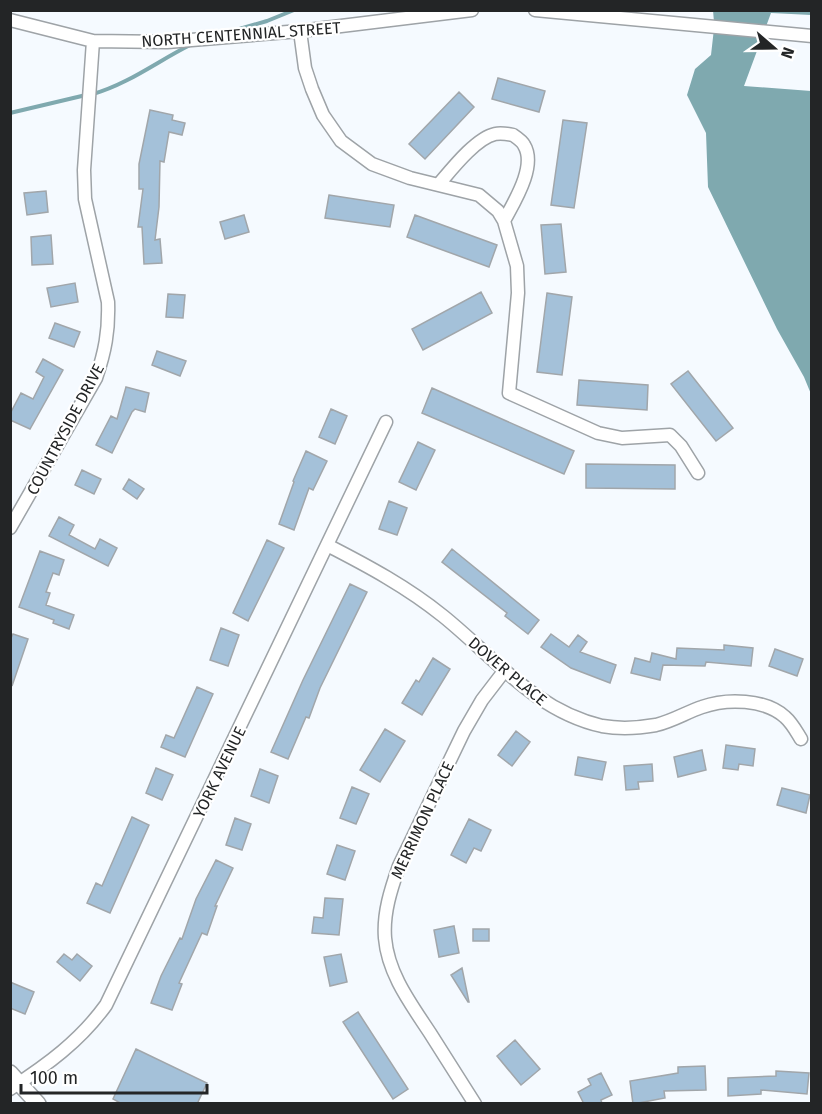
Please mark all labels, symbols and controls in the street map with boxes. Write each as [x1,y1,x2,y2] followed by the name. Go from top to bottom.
[141,18,342,51] street label: NORTH CENTENNIAL STREET
[744,18,804,78] north arrow
[777,45,798,61] text: N
[23,360,108,498] street label: COUNTRYSIDE DRIVE
[465,633,551,710] street label: DOVER PLACE
[189,723,250,821] street label: YORK AVENUE
[387,758,458,882] street label: MERRIMON PLACE
[21,1057,207,1095] scale bar
[30,1067,78,1089] text: 100 m

